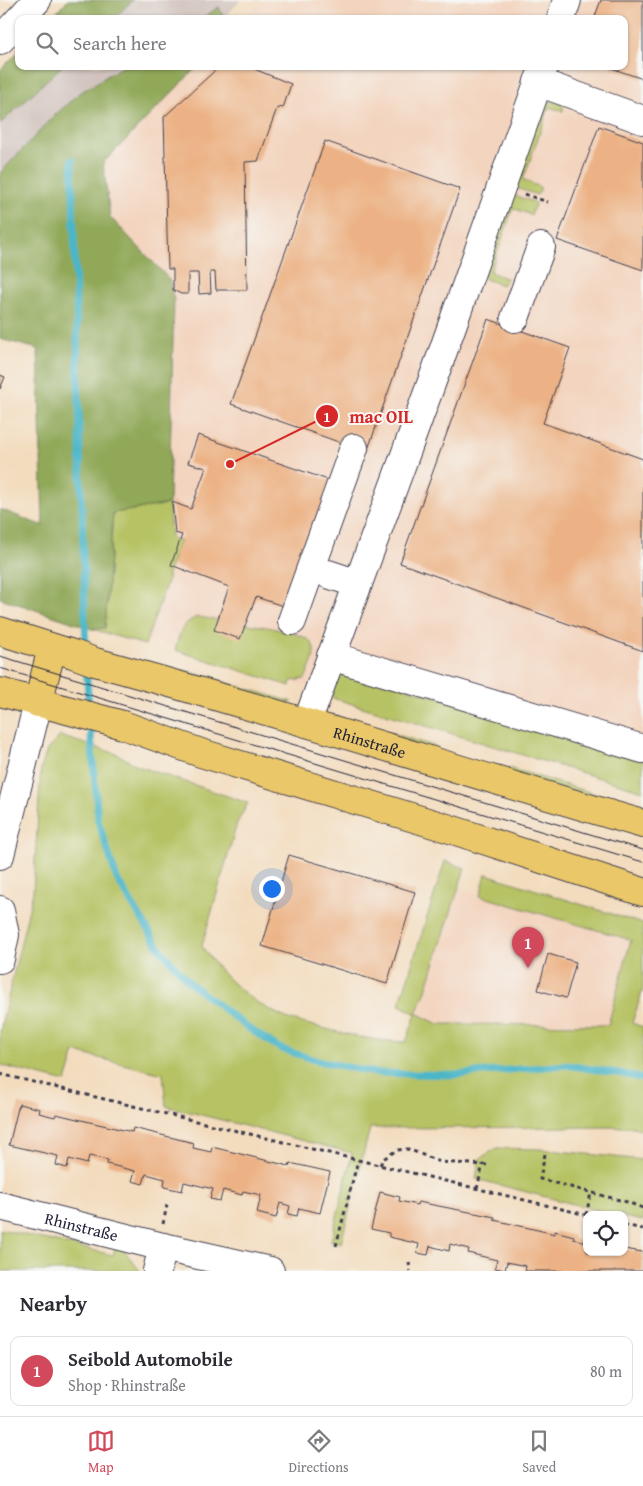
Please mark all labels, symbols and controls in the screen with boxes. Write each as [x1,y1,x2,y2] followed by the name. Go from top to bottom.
[15,15,628,70] search box
[33,29,61,57] icon: search
[73,29,167,57] text: Search here
[314,400,423,433] callout: mac OIL
[349,403,413,430] text: mac OIL
[323,406,331,427] text: 1
[330,720,409,764] street label: Rhinstraße
[259,876,285,902] your location
[512,927,544,968] pin: 1
[42,1206,121,1247] street label: Rhinstraße
[583,1211,628,1256] map controls
[583,1211,628,1256] button: locate
[20,1288,87,1319] text: Nearby
[68,1345,233,1373] text: Seibold Automobile
[33,1359,41,1383] text: 1
[590,1359,622,1383] text: 80 m
[68,1373,186,1397] text: Shop · Rhinstraße
[87,1427,115,1477] tab: Map
[288,1427,349,1477] tab: Directions
[522,1427,556,1477] tab: Saved

